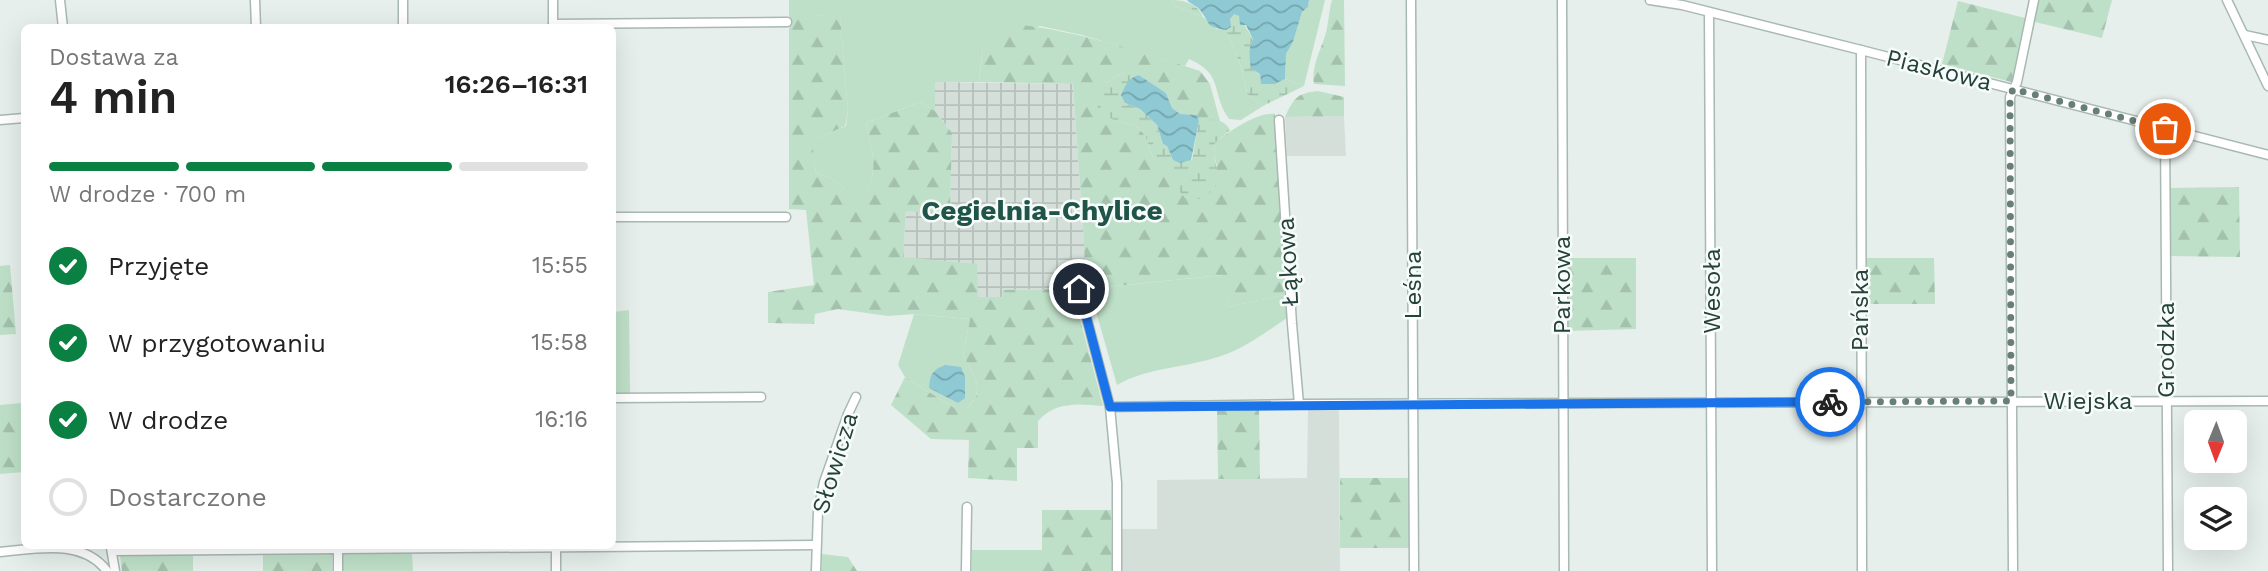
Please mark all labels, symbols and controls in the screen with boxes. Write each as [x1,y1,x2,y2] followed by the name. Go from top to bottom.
[1883,43,1995,97] street label: Piaskowa
[49,44,179,71] text: Dostawa za
[445,69,588,99] text: 16:26–16:31
[49,70,177,124] text: 4 min
[2135,99,2195,159] pin
[2146,110,2184,148] icon: bag
[49,181,246,208] text: W drodze · 700 m
[921,194,1163,227] district label: Cegielnia-Chylice
[1272,217,1304,307] street label: Łąkowa
[1548,236,1576,334] street label: Parkowa
[49,247,87,285] icon: check
[1698,248,1726,334] street label: Wesoła
[108,251,209,281] text: Przyjęte
[1399,251,1427,319] street label: Leśna
[532,252,588,279] text: 15:55
[1049,259,1109,319] pin
[1846,269,1874,351] street label: Pańska
[1060,270,1098,308] icon: home
[2152,302,2180,398] street label: Grodzka
[49,324,87,362] icon: check
[108,328,326,358] text: W przygotowaniu
[531,329,588,356] text: 15:58
[1795,367,1865,437] courier
[1811,383,1849,421] icon: bike
[2043,387,2133,415] street label: Wiejska
[49,401,87,439] icon: check
[108,405,228,435] text: W drodze
[535,406,588,433] text: 16:16
[806,409,864,517] street label: Słowicza
[2184,410,2247,472] north arrow
[2184,410,2247,550] map controls
[108,482,267,512] text: Dostarczone
[2184,487,2247,550] button: layers

